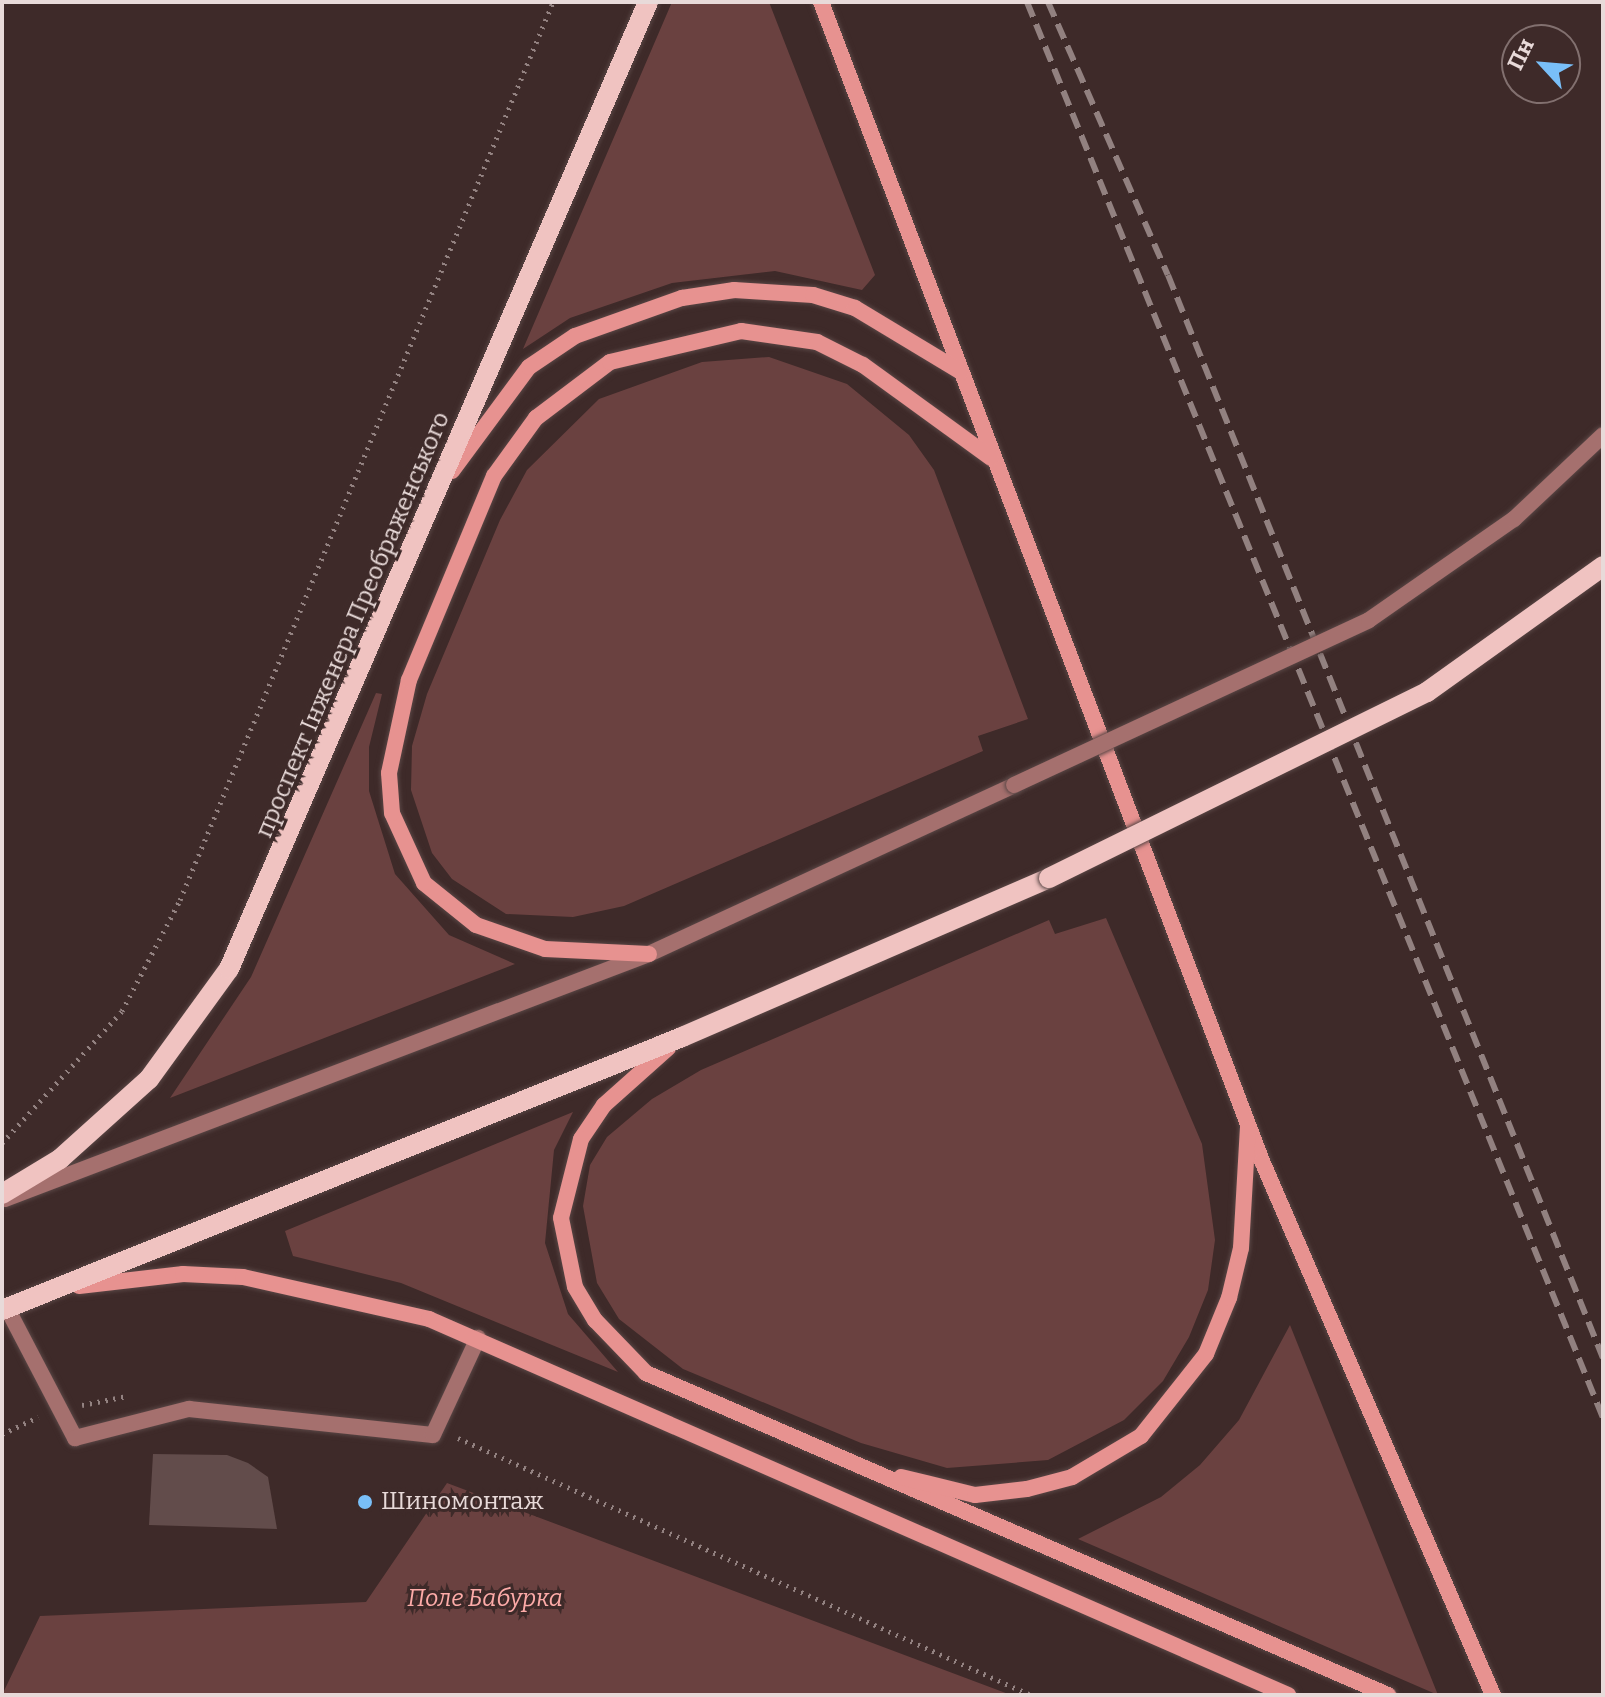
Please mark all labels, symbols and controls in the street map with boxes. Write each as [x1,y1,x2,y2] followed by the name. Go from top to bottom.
[1501,24,1581,104] north arrow
[1502,34,1540,74] text: Пн
[250,408,456,842] street label: проспект Інженера Преображенського
[381,1488,544,1516] place label: Шиномонтаж
[356,1493,374,1511] marker: Шиномонтаж
[407,1585,563,1613] park label: Поле Бабурка

